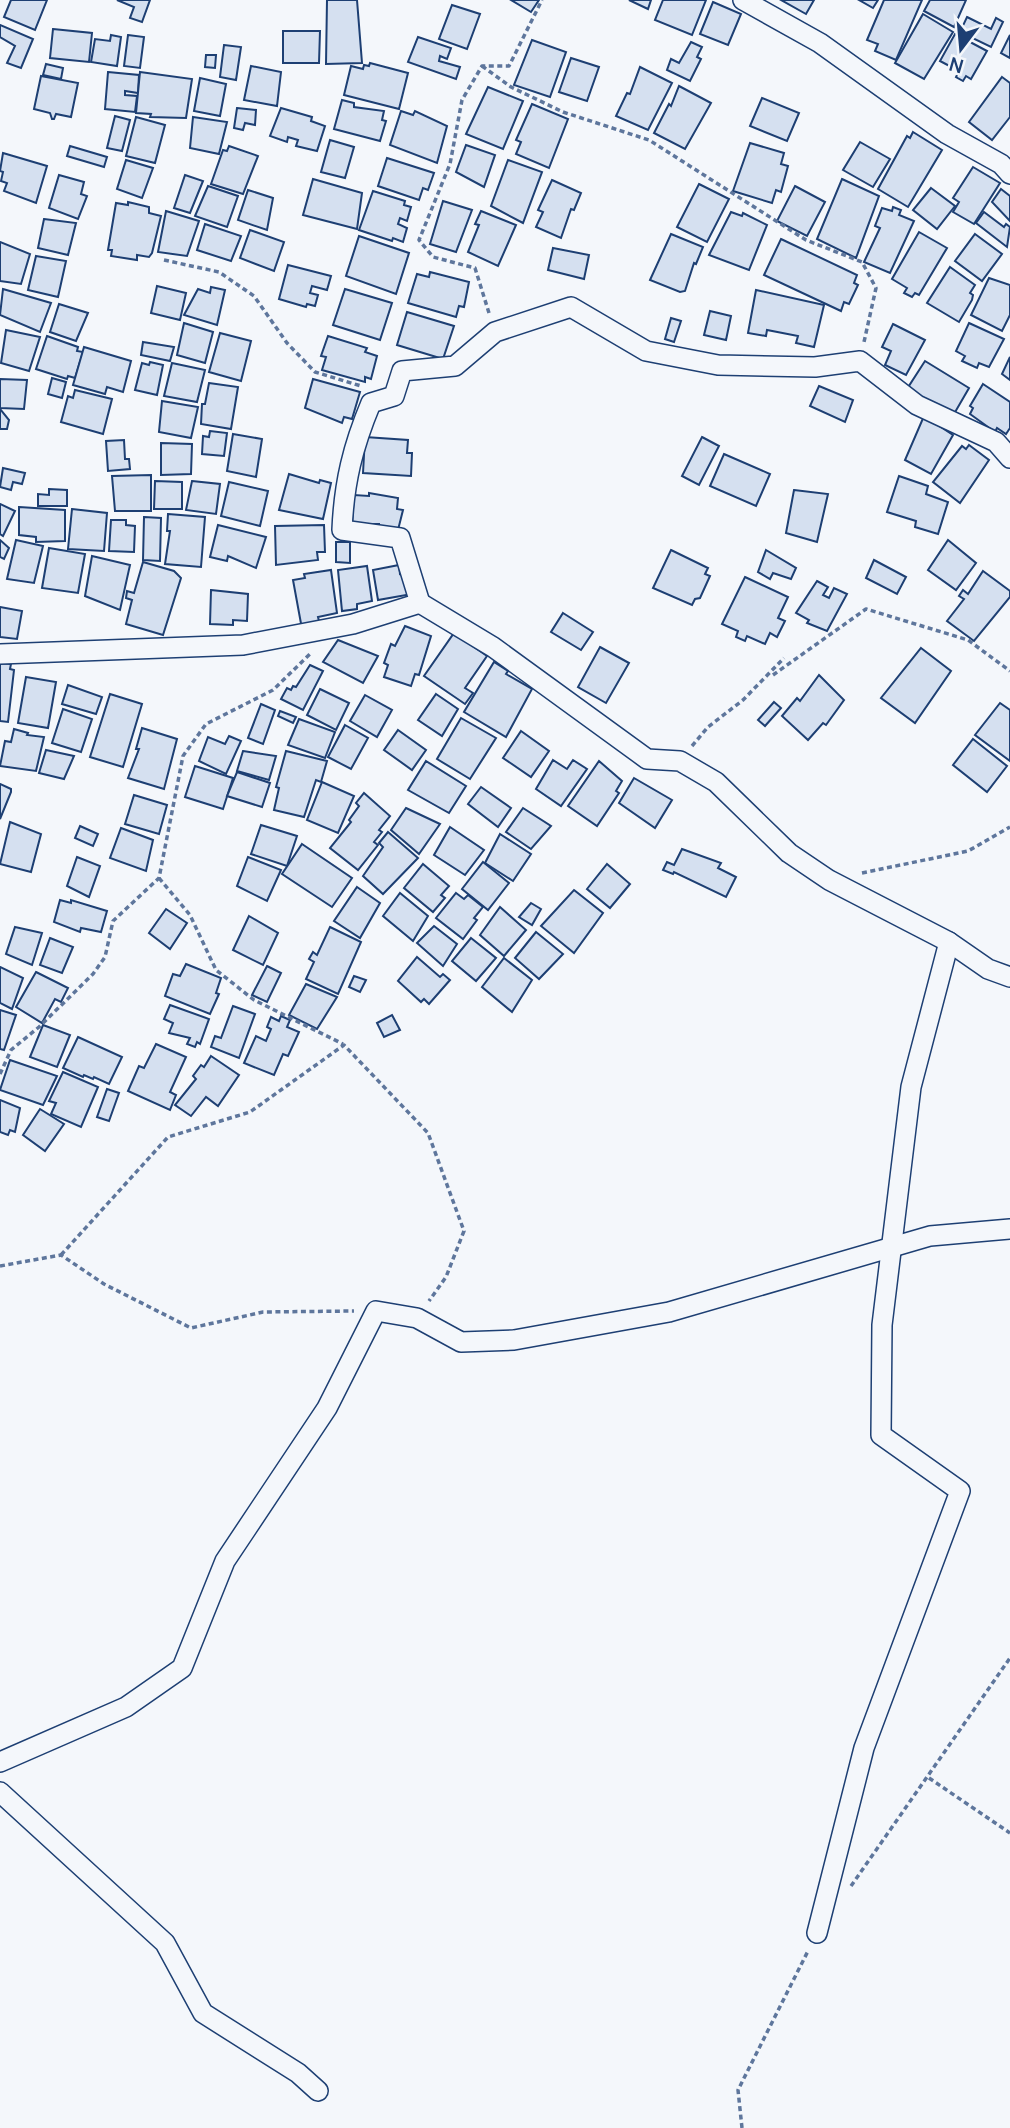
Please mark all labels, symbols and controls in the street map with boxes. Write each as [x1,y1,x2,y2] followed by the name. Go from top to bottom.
[926,14,996,84] north arrow
[946,51,966,80] text: N

